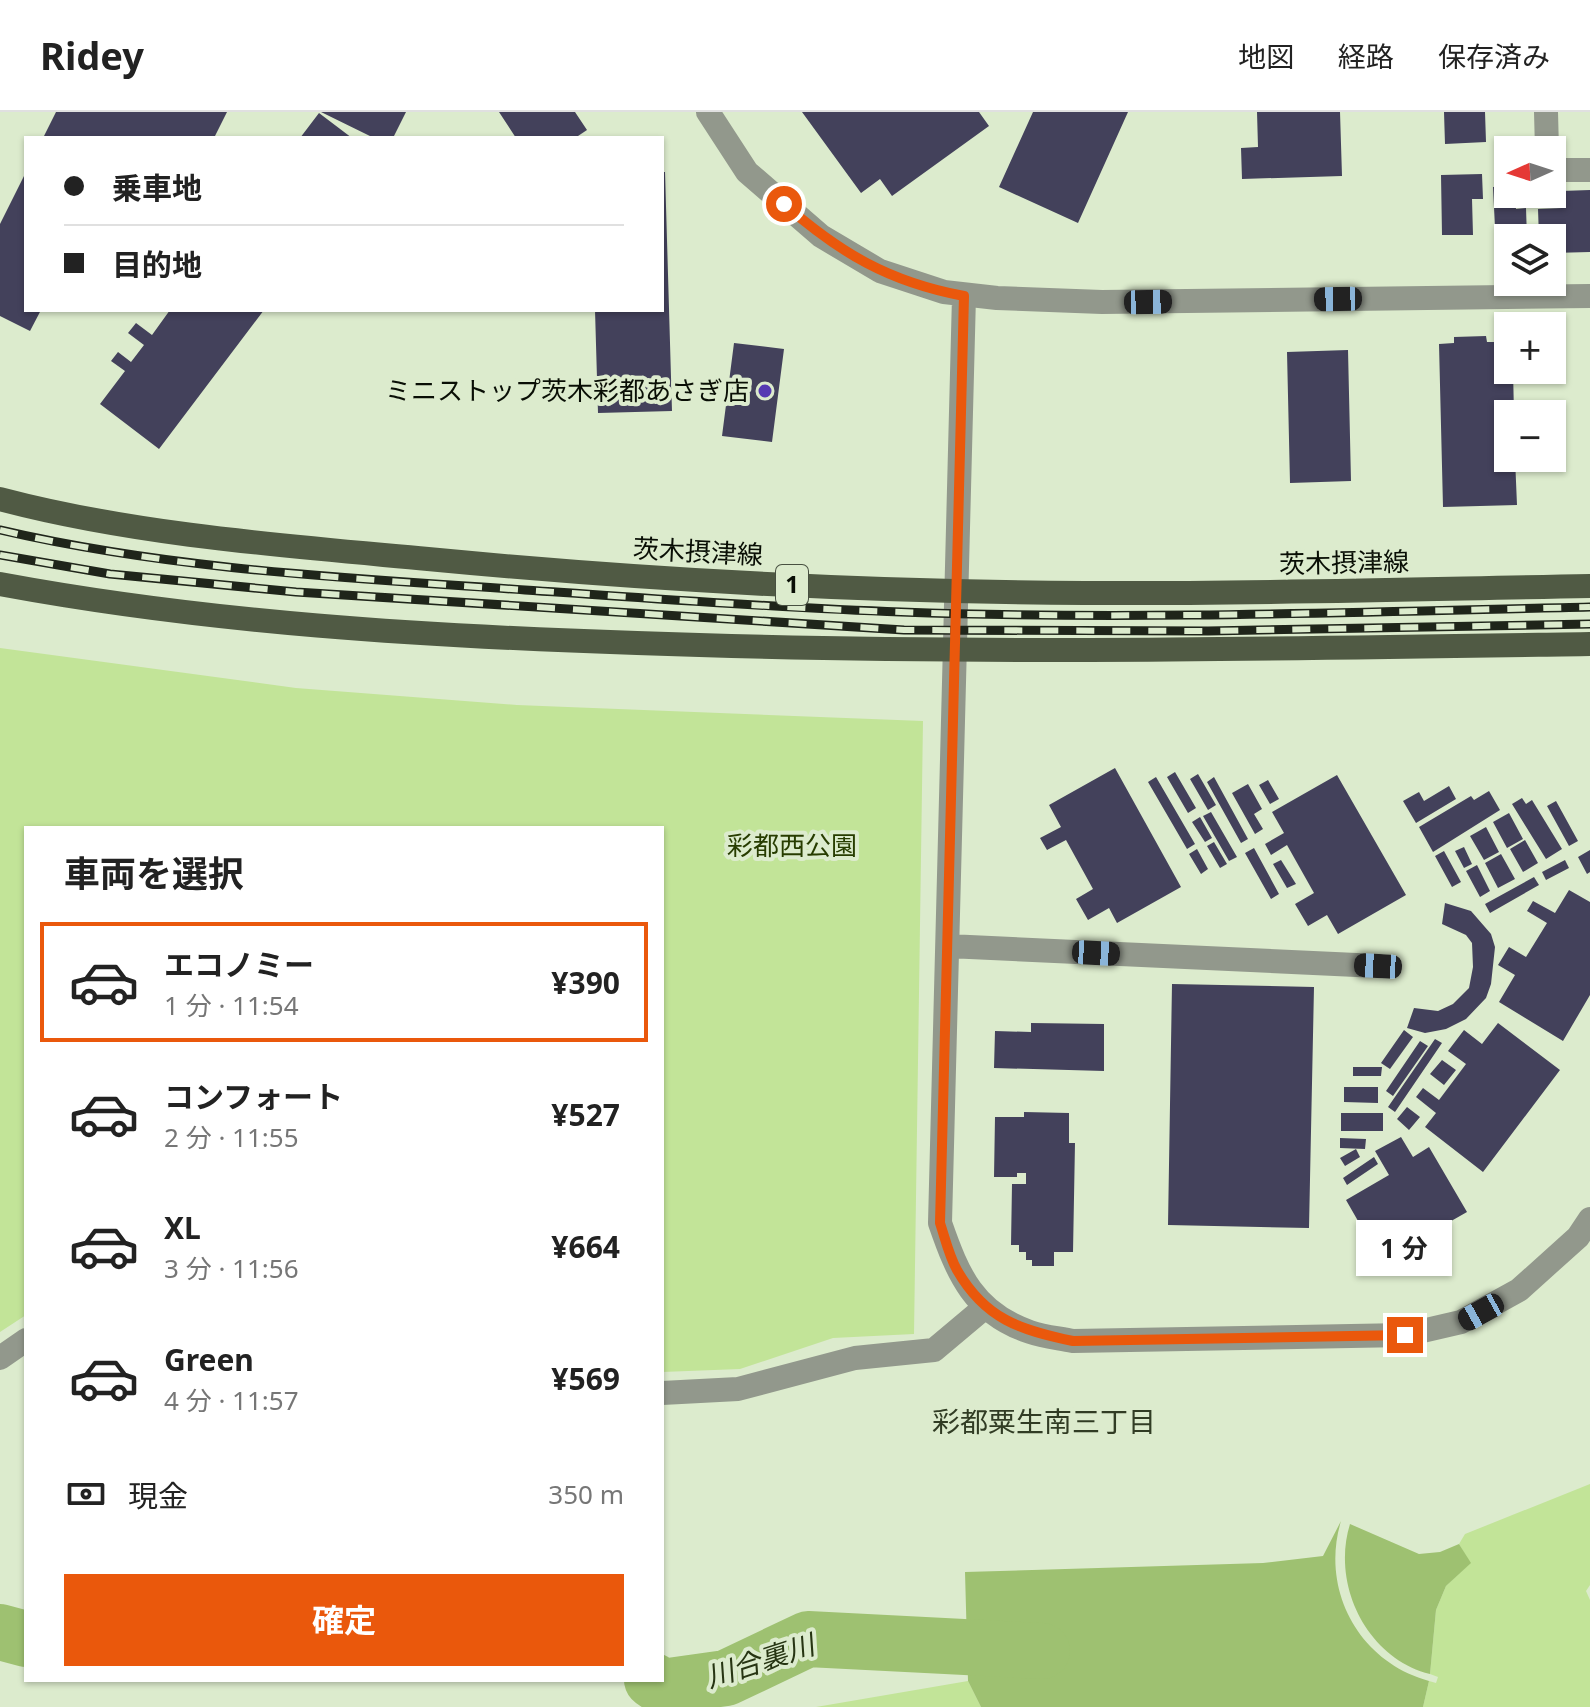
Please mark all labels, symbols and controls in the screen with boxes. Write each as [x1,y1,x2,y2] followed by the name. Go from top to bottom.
[40,29,144,81] text: Ridey
[1238,37,1294,75] text: 地図
[1338,37,1394,75] text: 経路
[1438,37,1550,75] text: 保存済み
[1494,136,1566,208] north arrow
[1494,136,1566,472] map controls
[112,167,202,208] text: 乗車地
[766,186,802,222] route start
[1494,224,1566,296] button: layers
[112,244,202,285] text: 目的地
[1314,287,1362,311] car
[1124,290,1172,314] car
[1494,312,1566,384] button: +
[385,372,749,408] place label: ミニストップ茨木彩都あさぎ店
[756,382,774,400] marker: ミニストップ茨木彩都あさぎ店
[1494,400,1566,472] button: −
[632,530,764,572] street label: 茨木摂津線
[1279,543,1409,581] street label: 茨木摂津線
[776,565,808,605] road number: 1
[727,827,857,863] park label: 彩都西公園
[64,849,244,898] text: 車両を選択
[1071,940,1121,966] car
[164,944,314,985] text: エコノミー
[68,946,140,1018] icon: car
[1353,953,1403,979] car
[551,962,620,1003] text: ¥390
[164,987,299,1023] text: 1 分 · 11:54
[164,1076,343,1117] text: コンフォート
[68,1078,140,1150] icon: car
[551,1094,620,1135] text: ¥527
[164,1119,299,1155] text: 2 分 · 11:55
[164,1207,201,1248] text: XL
[68,1210,140,1282] icon: car
[1357,1219,1453,1275] callout: 1 分
[551,1226,620,1267] text: ¥664
[1380,1230,1428,1266] text: 1 分
[164,1250,299,1286] text: 3 分 · 11:56
[1454,1290,1508,1334] car
[1387,1317,1423,1353] route end
[164,1339,254,1380] text: Green
[68,1342,140,1414] icon: car
[551,1358,620,1399] text: ¥569
[164,1382,299,1418] text: 4 分 · 11:57
[932,1402,1156,1440] district label: 彩都粟生南三丁目
[64,1472,108,1516] icon: cash
[128,1475,188,1516] text: 現金
[548,1476,624,1512] text: 350 m
[64,1574,624,1666] button: 確定
[701,1624,822,1695] water label: 川合裏川

